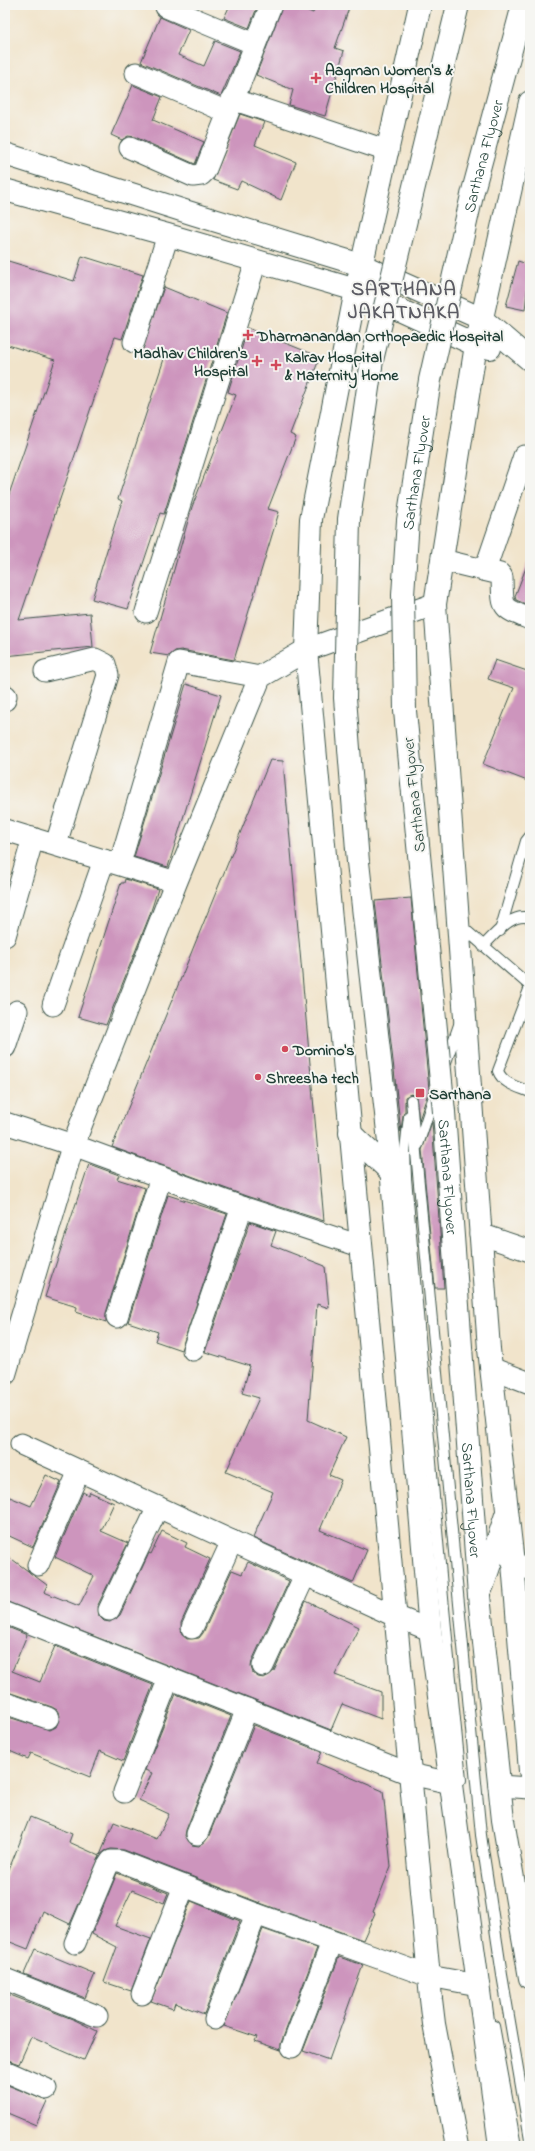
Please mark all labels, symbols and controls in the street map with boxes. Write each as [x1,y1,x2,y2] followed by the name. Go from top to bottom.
[325,59,454,101] place label: Aagman Women's & Children Hospital
[310,72,322,84] marker: Aagman Women's & Children Hospital
[458,97,511,215] street label: Sarthana Flyover
[348,276,460,328] district label: SARTHANA JAKATNAKA
[256,325,504,349] place label: Dharmanandan Orthopaedic Hospital
[242,329,254,341] marker: Dharmanandan Orthopaedic Hospital
[133,342,248,384] place label: Madhav Children's Hospital
[284,346,399,389] place label: Kalrav Hospital & Maternity Home
[251,355,263,367] marker: Madhav Children's Hospital
[270,359,282,371] marker: Kalrav Hospital & Maternity Home
[397,414,438,531] street label: Sarthana Flyover
[397,736,433,854] street label: Sarthana Flyover
[292,1039,354,1063] place label: Domino's
[280,1044,290,1054] marker: Domino's
[266,1067,359,1091] place label: Shreesha tech
[253,1072,263,1082] marker: Shreesha tech
[429,1083,491,1107] place label: Sarthana
[414,1087,426,1099] marker: Sarthana
[431,1118,463,1236] street label: Sarthana Flyover
[454,1442,486,1559] street label: Sarthana Flyover

